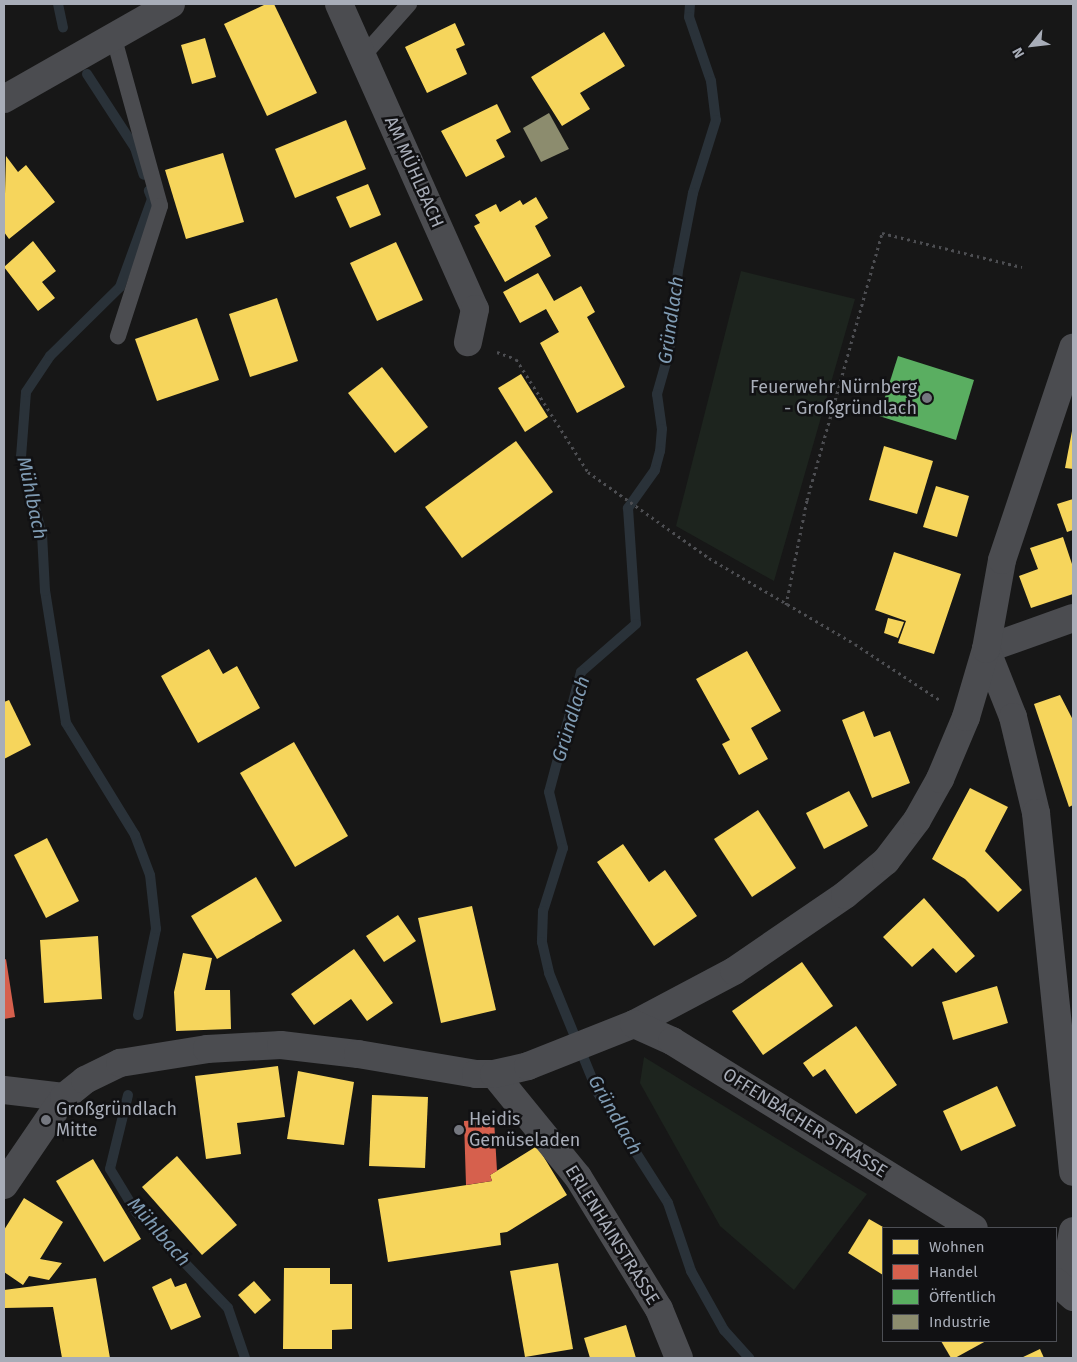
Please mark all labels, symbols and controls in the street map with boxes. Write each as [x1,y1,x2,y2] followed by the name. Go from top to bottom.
[1007,20,1057,70] north arrow
[1009,44,1028,61] text: N
[380,113,448,231] street label: AM MÜHLBACH
[654,275,688,365] water label: Gründlach
[750,377,917,419] place label: Feuerwehr Nürnberg - Großgründlach
[921,392,933,404] marker: Feuerwehr Nürnberg - Großgründlach
[12,455,52,541] water label: Mühlbach
[547,673,595,765] water label: Gründlach
[719,1064,891,1182] street label: OFFENBACHER STRASSE
[583,1071,647,1159] water label: Gründlach
[56,1099,177,1142] place label: Großgründlach Mitte
[469,1109,580,1152] place label: Heidis Gemüseladen
[40,1114,52,1126] marker: Großgründlach Mitte
[453,1124,465,1136] marker: Heidis Gemüseladen
[560,1161,664,1309] street label: ERLENHAINSTRASSE
[123,1193,195,1271] water label: Mühlbach
[882,1227,1057,1342] legend
[929,1238,985,1256] text: Wohnen
[929,1263,978,1281] text: Handel
[929,1288,996,1306] text: Öffentlich
[929,1313,991,1331] text: Industrie

